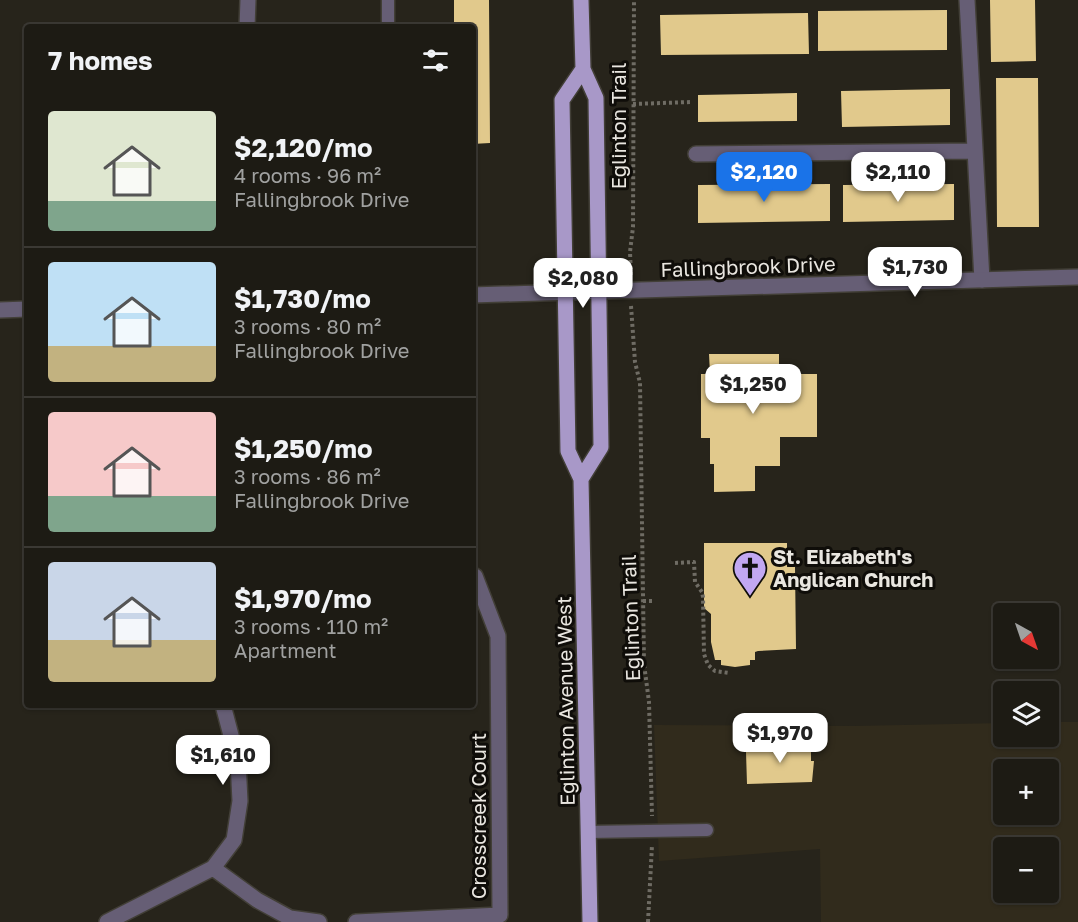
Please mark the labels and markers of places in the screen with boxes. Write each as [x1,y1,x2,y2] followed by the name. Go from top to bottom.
[715,152,813,203] pin: $2,120
[849,152,947,203] pin: $2,110
[866,247,964,298] pin: $1,730
[534,258,632,309] pin: $2,080
[704,364,802,415] pin: $1,250
[773,544,933,591] place label: St. Elizabeth's Anglican Church
[732,550,768,597] church icon: St. Elizabeth's Anglican Church
[731,713,829,764] pin: $1,970
[174,735,272,786] pin: $1,610

